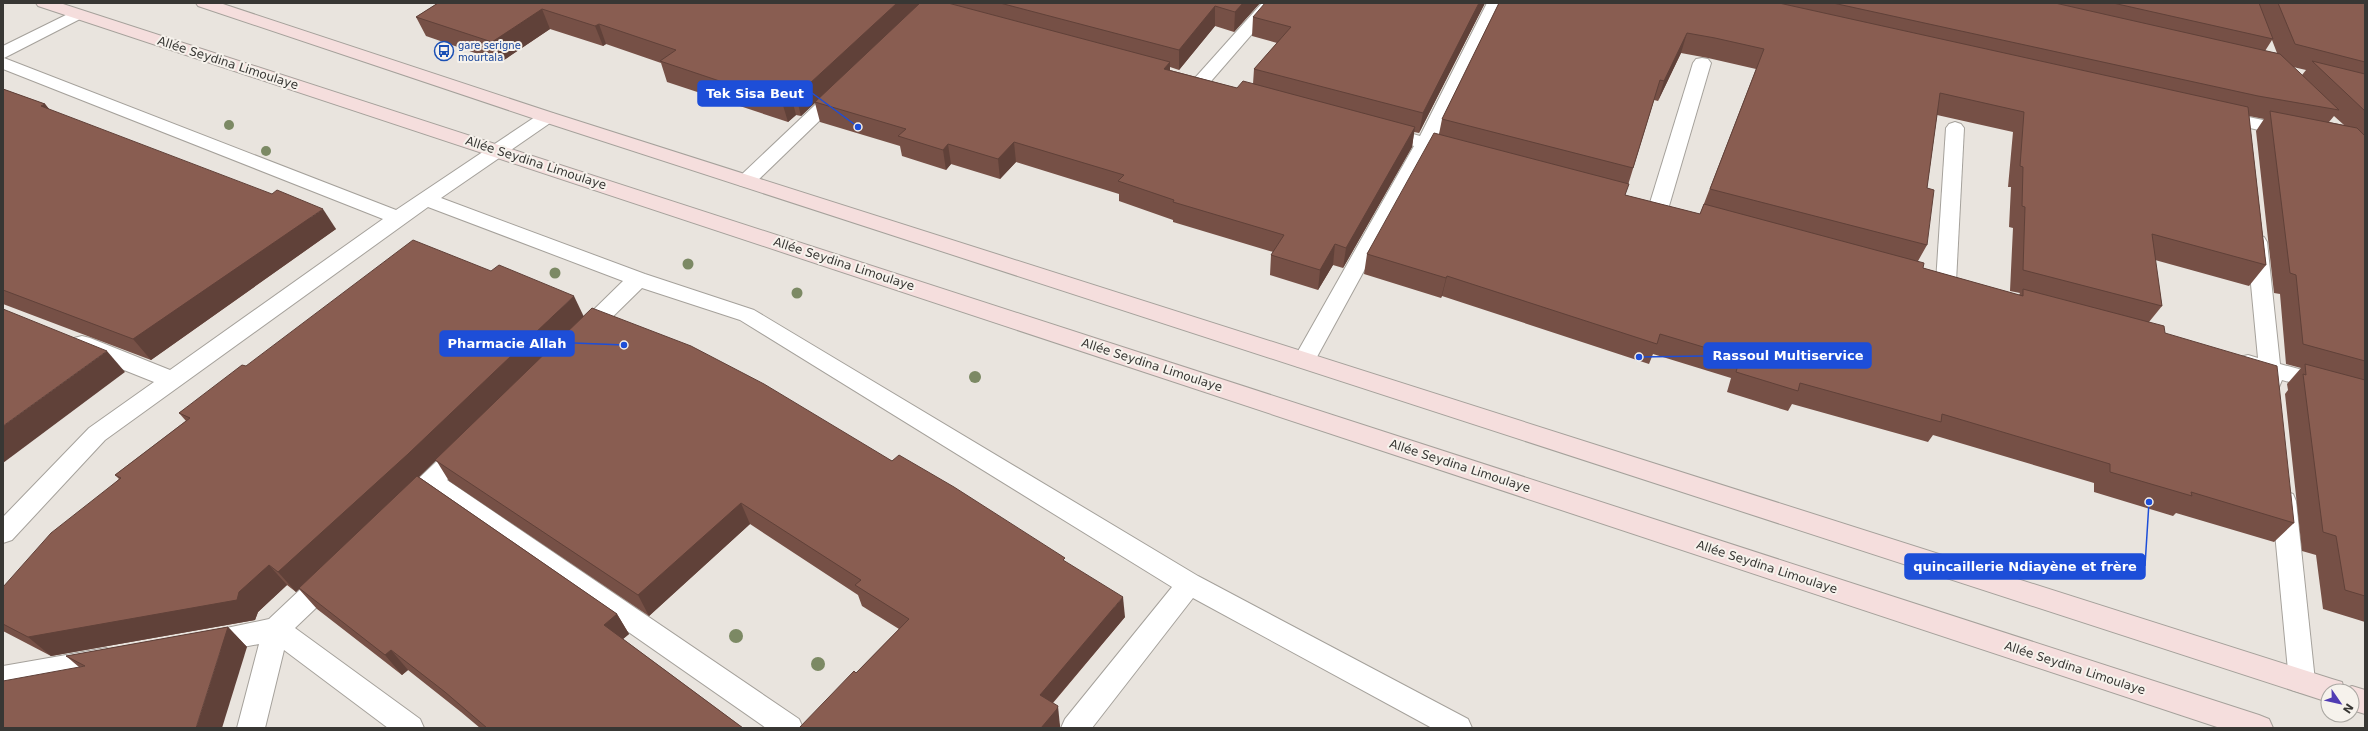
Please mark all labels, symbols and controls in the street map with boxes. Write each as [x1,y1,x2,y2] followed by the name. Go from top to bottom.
[156,34,300,92] street label: Allée Seydina Limoulaye
[433,40,455,62] bus stop icon: gare serigne mourtala
[458,40,521,63] place label: gare serigne mourtala
[698,81,812,106] callout: Tek Sisa Beut
[706,86,804,101] text: Tek Sisa Beut
[464,134,608,192] street label: Allée Seydina Limoulaye
[772,235,916,293] street label: Allée Seydina Limoulaye
[440,331,574,356] callout: Pharmacie Allah
[448,336,566,351] text: Pharmacie Allah
[1080,336,1224,394] street label: Allée Seydina Limoulaye
[1704,343,1871,368] callout: Rassoul Multiservice
[1712,348,1864,363] text: Rassoul Multiservice
[1388,437,1532,495] street label: Allée Seydina Limoulaye
[1695,538,1839,596] street label: Allée Seydina Limoulaye
[1905,554,2145,579] callout: quincaillerie Ndiayène et frère
[1913,559,2137,574] text: quincaillerie Ndiayène et frère
[2003,639,2147,697] street label: Allée Seydina Limoulaye
[2320,683,2360,723] north arrow
[2340,701,2356,716] text: N

